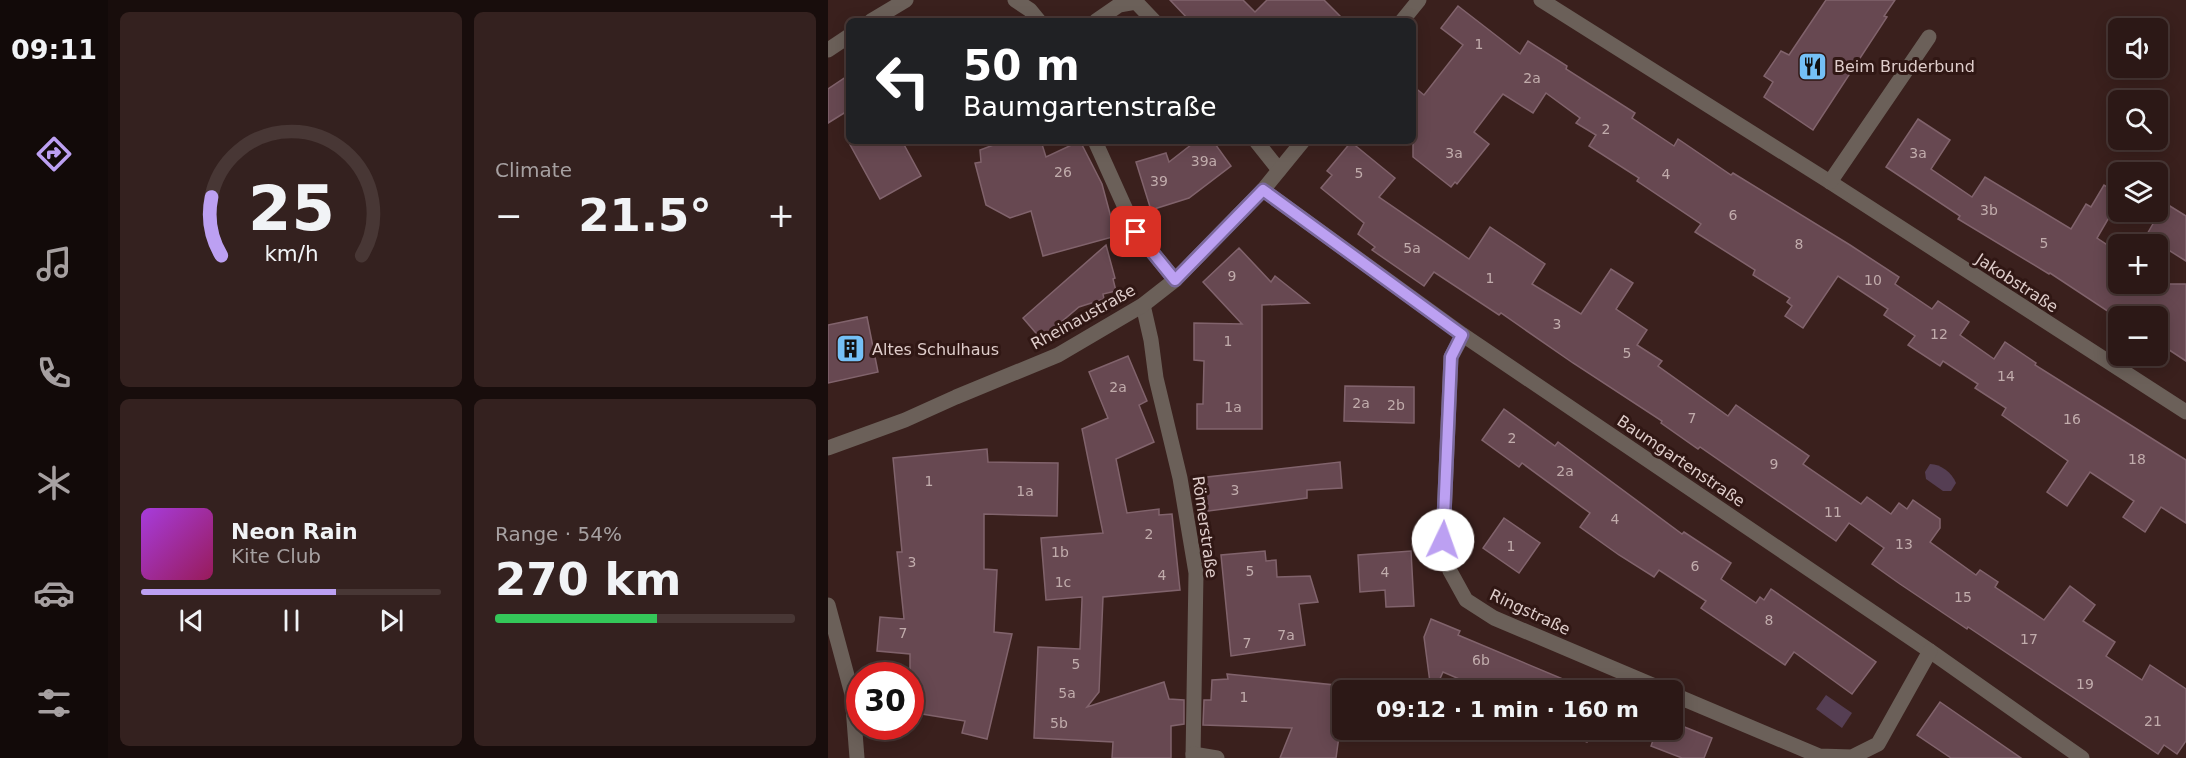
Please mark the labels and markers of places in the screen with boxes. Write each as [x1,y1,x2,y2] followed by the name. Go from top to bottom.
[1797,50,1829,82] restaurant icon: Beim Bruderbund
[1834,57,1975,76] place label: Beim Bruderbund
[1110,206,1161,257] pin
[835,333,867,365] building icon: Altes Schulhaus
[872,340,999,359] place label: Altes Schulhaus

